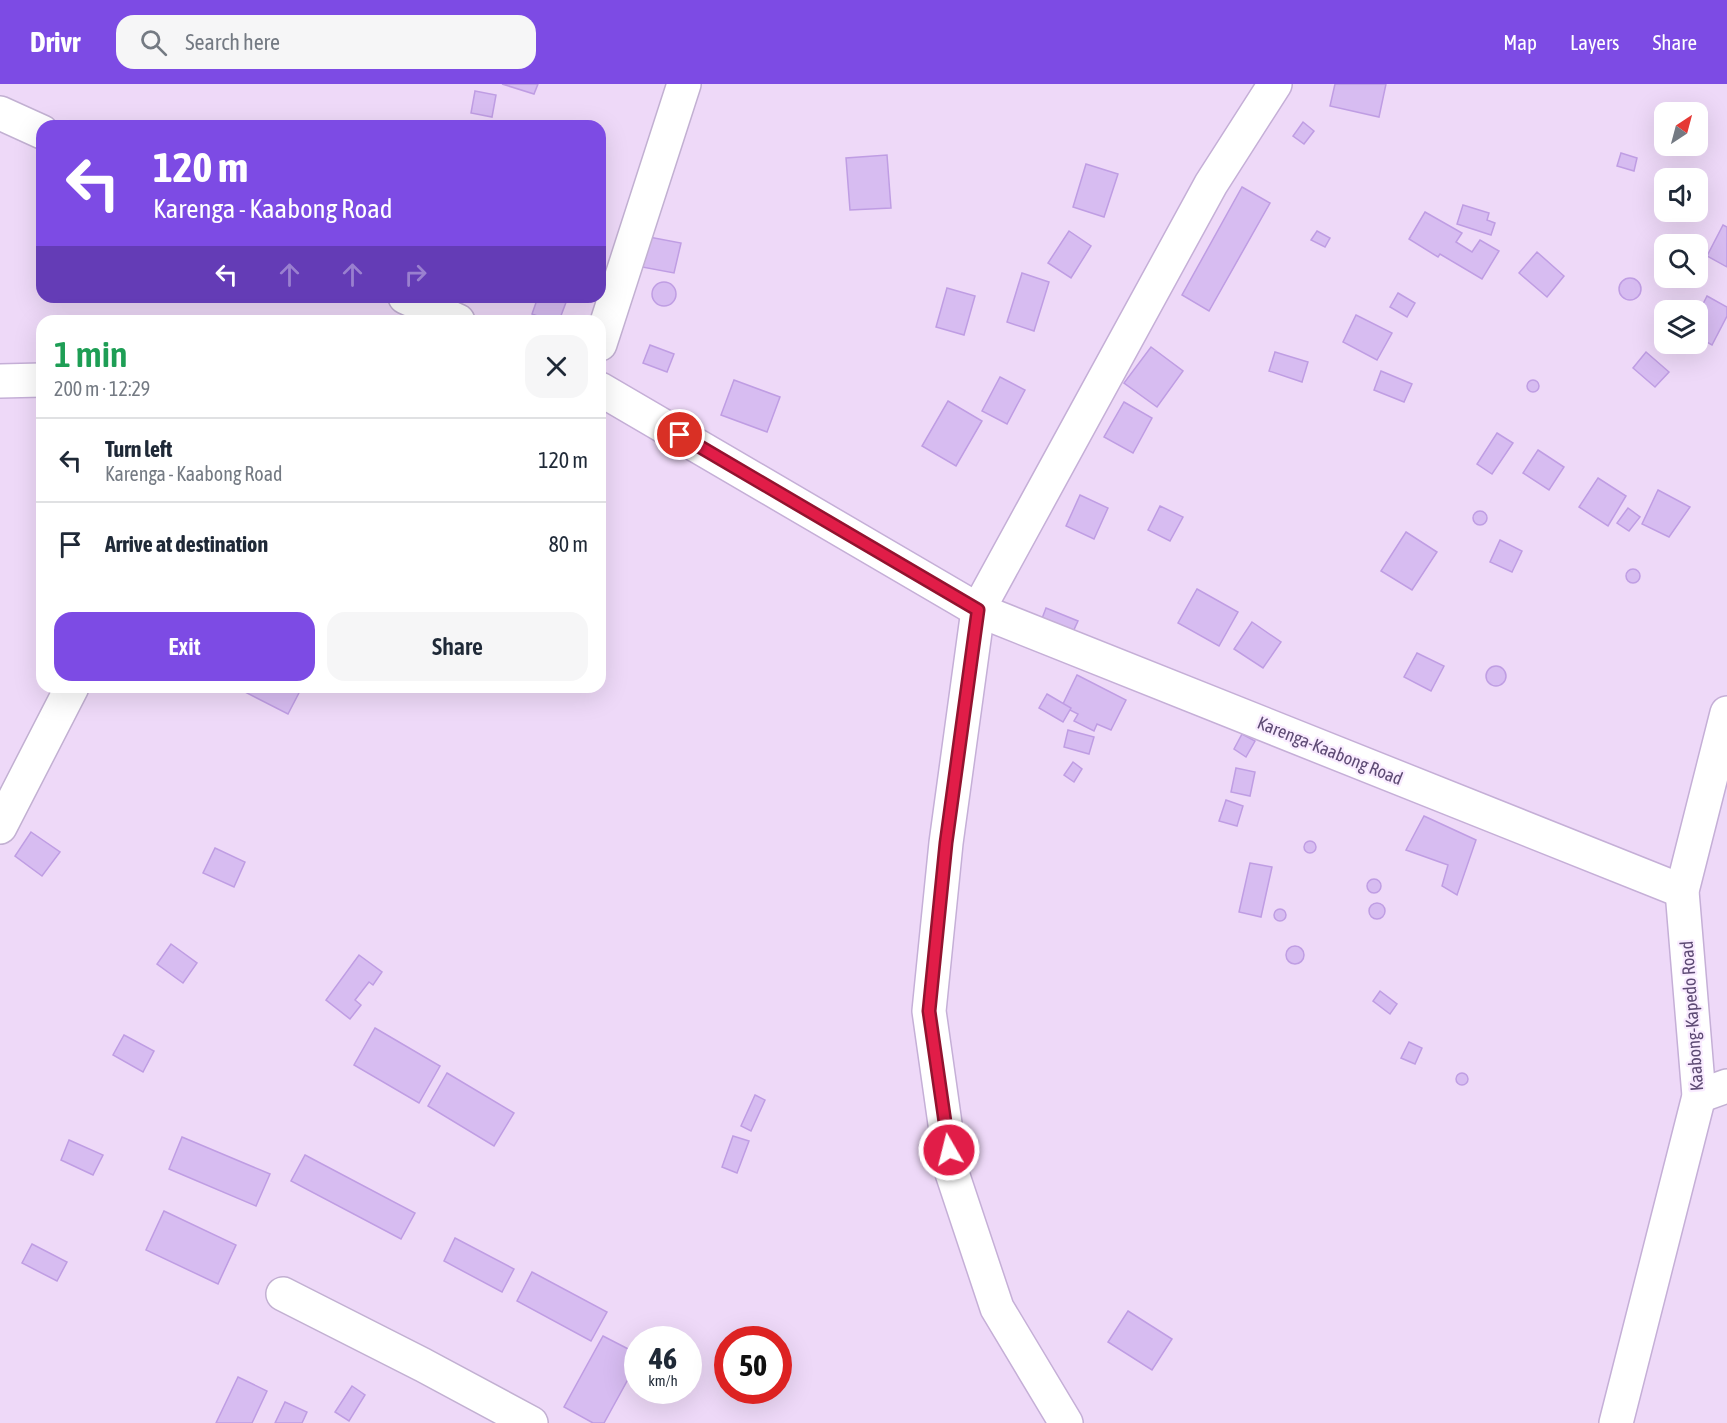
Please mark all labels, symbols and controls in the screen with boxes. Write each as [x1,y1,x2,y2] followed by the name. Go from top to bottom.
[116,15,536,69] search box
[30,26,80,58] text: Drivr
[137,26,170,59] icon: search
[185,29,280,55] text: Search here
[1503,30,1537,54] text: Map
[1570,30,1620,54] text: Layers
[1653,30,1697,54] text: Share
[1654,102,1708,156] north arrow
[1654,102,1708,354] map controls
[153,143,248,191] text: 120 m
[54,144,132,222] icon: left
[1654,168,1708,222] button: sound
[153,193,393,224] text: Karenga - Kaabong Road
[1654,234,1708,288] button: search
[210,258,243,291] icon: left
[273,258,306,291] icon: ahead
[336,258,369,291] icon: ahead
[399,258,432,291] icon: right
[1654,300,1708,354] button: layers
[54,333,128,375] text: 1 min
[525,335,588,398] button: close
[54,377,150,400] text: 200 m · 12:29
[654,409,705,460] pin
[663,418,696,451] icon: arrive
[105,436,172,462] text: Turn left
[54,444,87,477] icon: left
[538,447,588,473] text: 120 m
[105,462,282,485] text: Karenga - Kaabong Road
[54,528,87,561] icon: arrive
[105,531,268,557] text: Arrive at destination
[548,531,588,557] text: 80 m
[54,612,315,681] button: Exit
[327,612,588,681] button: Share
[1254,712,1406,789] street label: Karenga-Kaabong Road
[1676,940,1707,1092] street label: Kaabong-Kapedo Road
[917,1118,981,1182] position arrow
[714,1326,792,1404] speed limit sign: 50
[649,1341,677,1375] text: 46
[648,1372,678,1389] text: km/h

